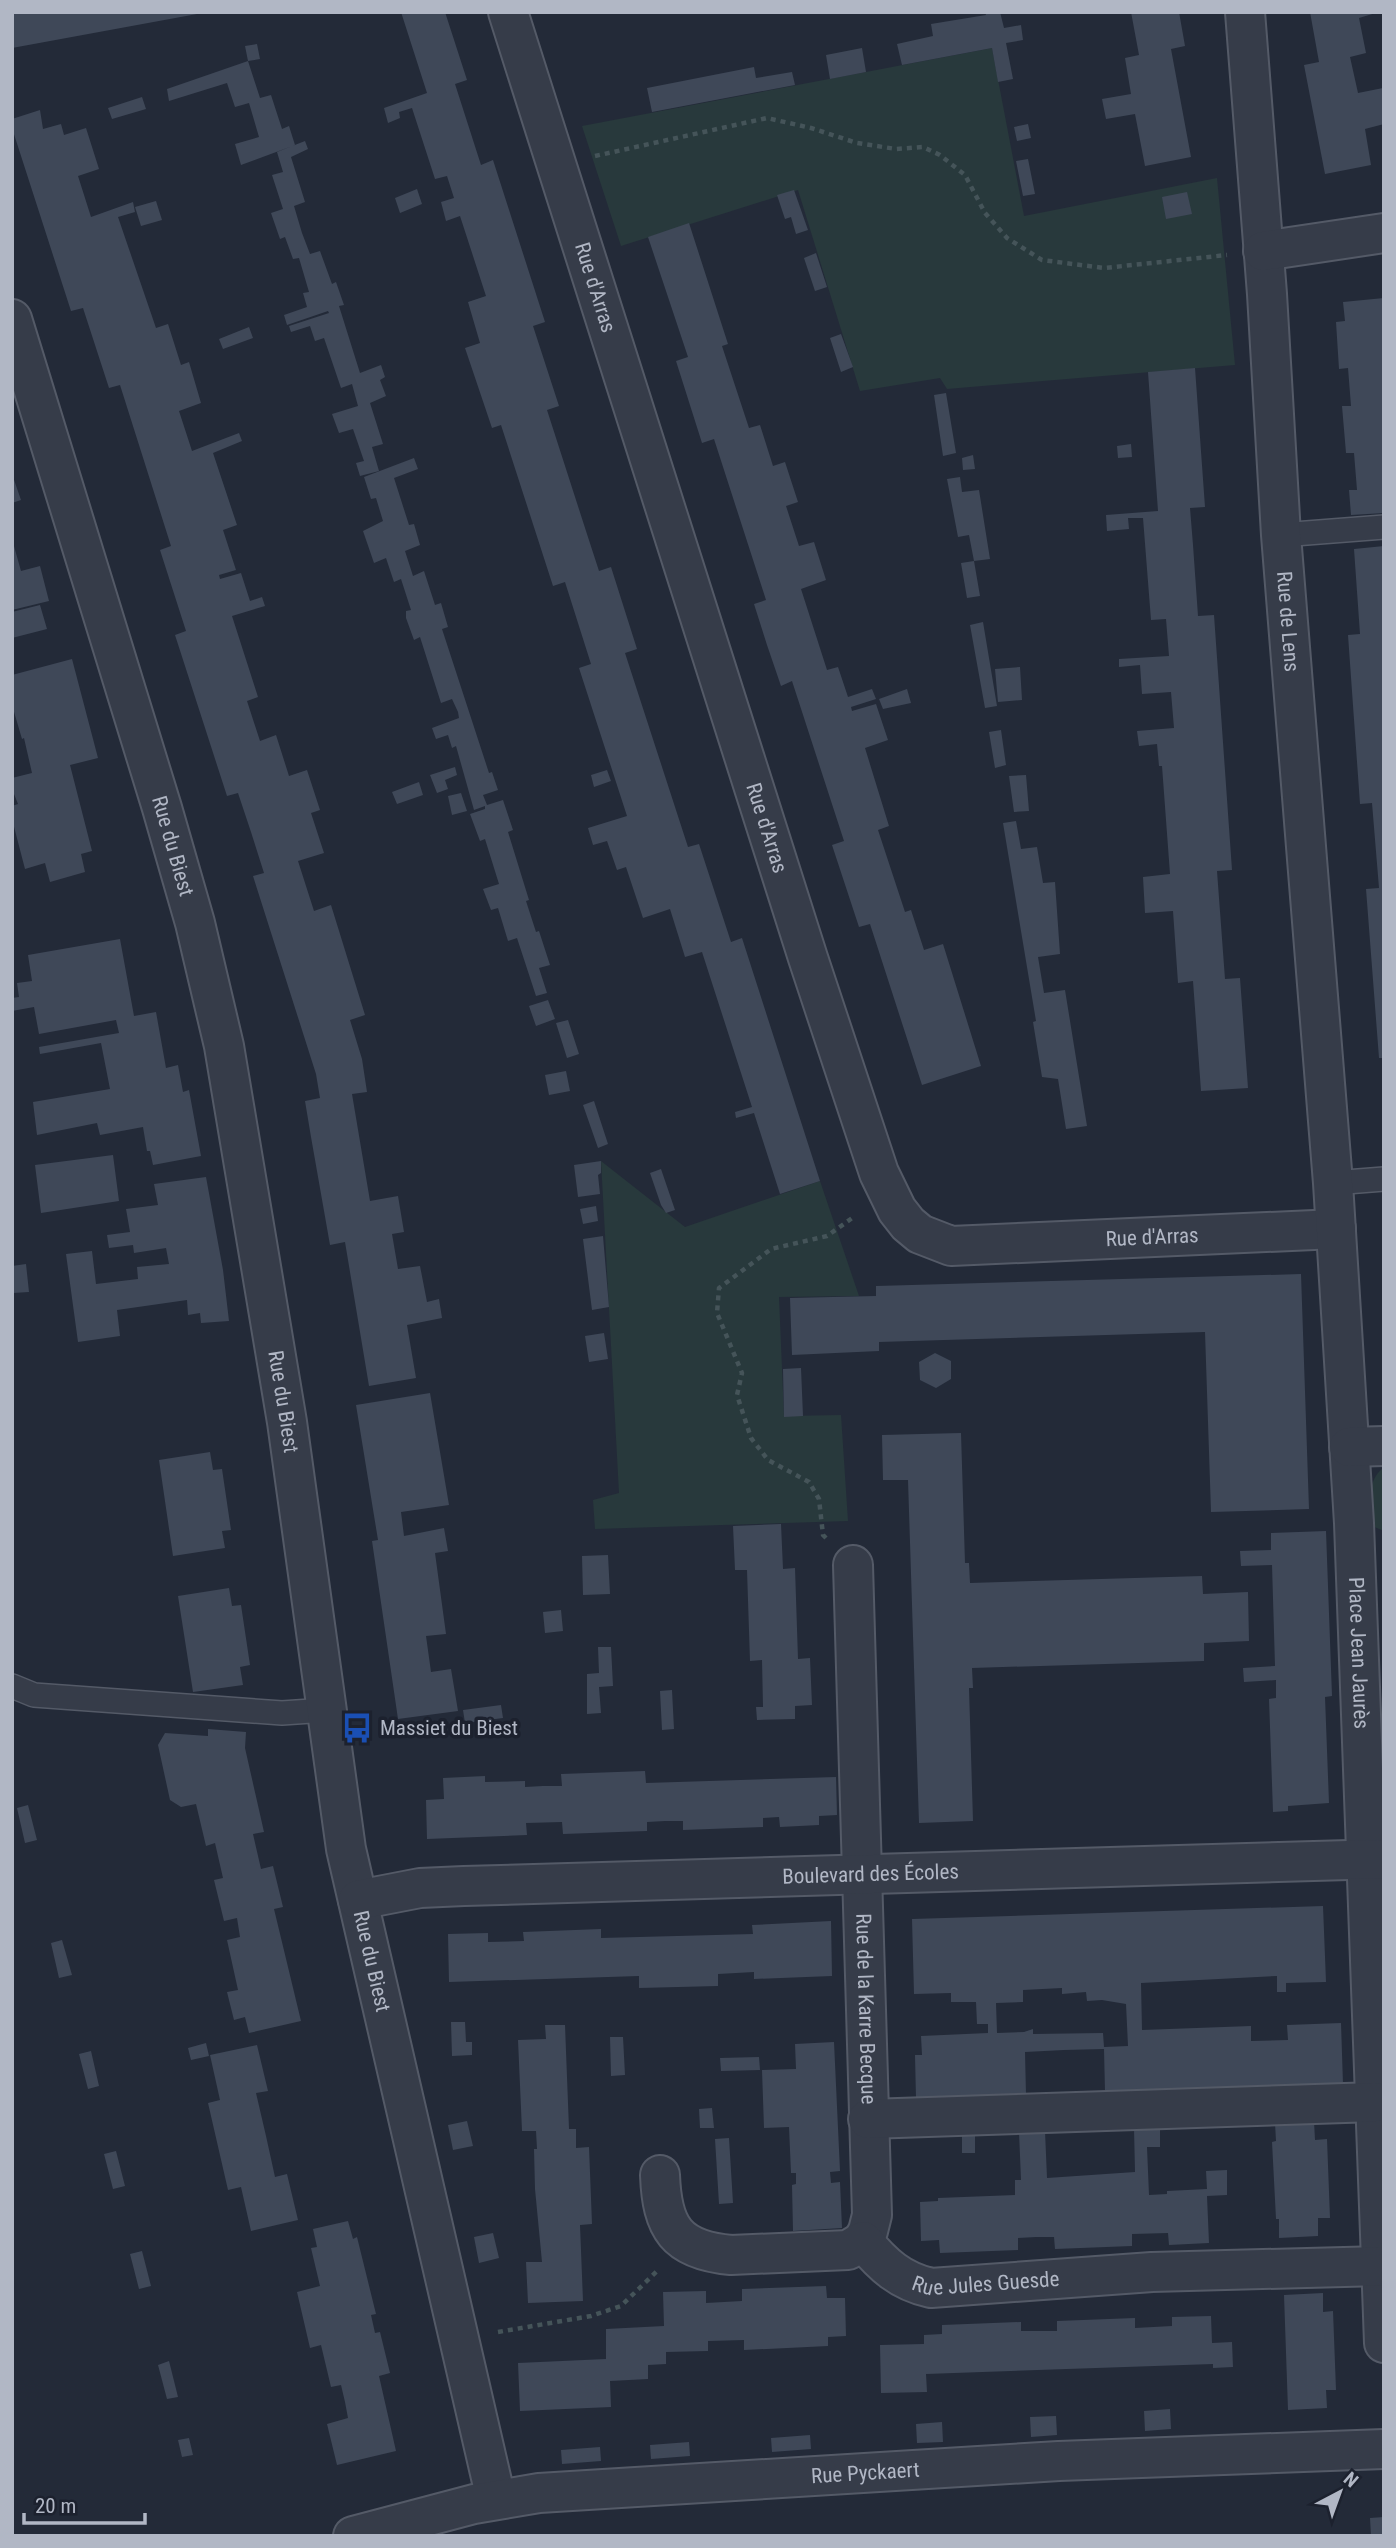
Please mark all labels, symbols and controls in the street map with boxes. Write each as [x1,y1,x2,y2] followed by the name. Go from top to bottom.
[570,240,621,335] street label: Rue d'Arras
[1272,570,1304,673] street label: Rue de Lens
[741,780,792,876] street label: Rue d'Arras
[147,793,199,899] street label: Rue du Biest
[1105,1223,1199,1251] street label: Rue d'Arras
[263,1349,303,1454] street label: Rue du Biest
[1344,1577,1374,1729] street label: Place Jean Jaurès
[340,1711,374,1745] bus stop icon: Massiet du Biest
[380,1716,518,1740] place label: Massiet du Biest
[782,1859,959,1889] street label: Boulevard des Écoles
[349,1908,395,2014] street label: Rue du Biest
[851,1913,881,2105] street label: Rue de la Karre Becque
[909,2267,1060,2300] street label: Rue Jules Guesde
[1305,2457,1375,2527] north arrow
[810,2458,920,2488] street label: Rue Pyckaert
[1339,2467,1363,2492] text: N
[24,2482,145,2526] scale bar
[35,2494,76,2518] text: 20 m

